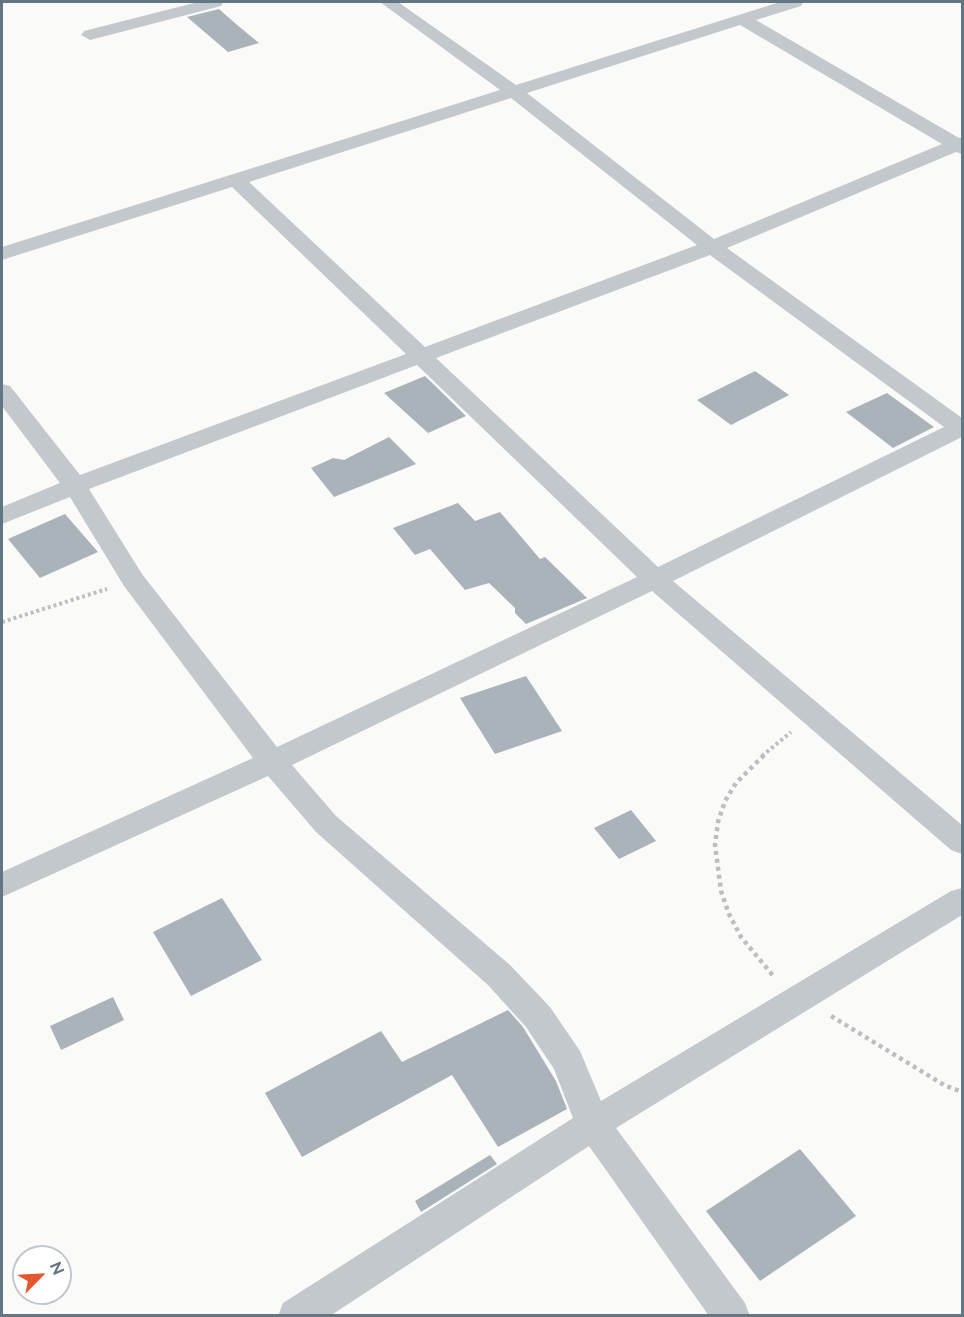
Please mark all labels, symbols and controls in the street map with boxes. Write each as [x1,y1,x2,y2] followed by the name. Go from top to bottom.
[12,1245,72,1305] north arrow
[46,1259,68,1278] text: N

